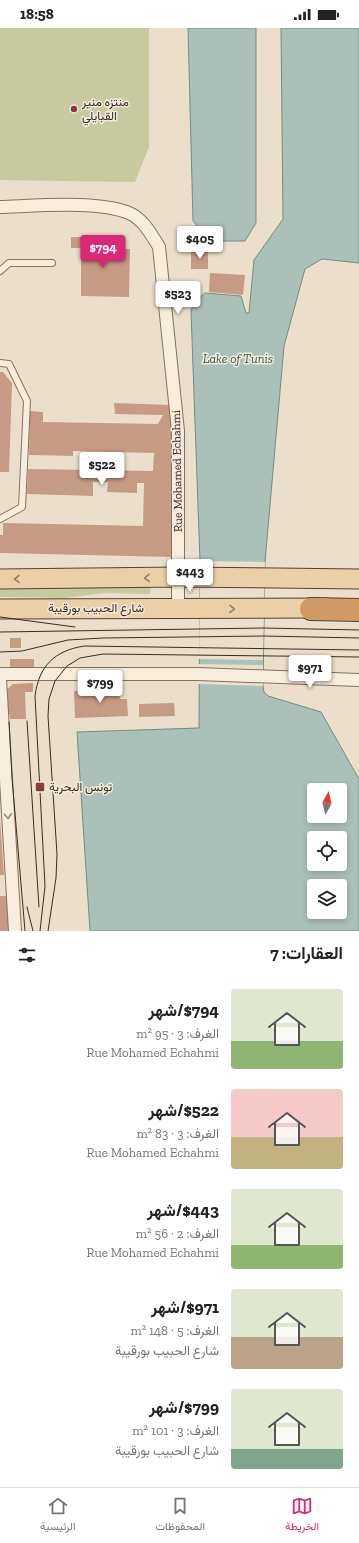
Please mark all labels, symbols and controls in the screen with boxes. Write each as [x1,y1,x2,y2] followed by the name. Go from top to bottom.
[20,5,54,23] text: 18:58
[81,95,129,126] place label: منتزه منير القبايلي
[69,104,79,114] marker: منتزه منير القبايلي
[176,226,224,260] pin: $405
[186,231,214,246] text: $405
[79,235,127,269] pin: $794
[89,240,117,255] text: $794
[154,281,202,315] pin: $523
[164,286,192,301] text: $523
[203,351,273,366] water label: Lake of Tunis
[169,409,185,532] street label: Rue Mohamed Echahmi
[78,452,126,486] pin: $522
[88,457,116,472] text: $522
[166,559,214,593] pin: $443
[176,564,204,579] text: $443
[144,574,150,582] one-way arrow
[14,575,20,583] one-way arrow
[48,601,144,617] street label: شارع الحبيب بورقيبة
[229,605,235,613] one-way arrow
[286,655,334,689] pin: $971
[297,660,323,675] text: $971
[76,670,124,704] pin: $799
[87,675,113,690] text: $799
[49,780,113,795] place label: تونس البحرية
[34,781,46,793] marker: تونس البحرية
[307,783,347,823] north arrow
[307,783,347,919] map controls
[3,813,12,819] one-way arrow
[307,831,347,871] button: locate
[307,879,347,919] button: layers
[270,943,343,963] text: العقارات: 7
[16,944,38,966] icon: filters
[148,1000,219,1020] text: $794/شهر
[263,1005,311,1053] icon: home
[136,1026,219,1041] text: الغرف: 3 · 95 m²
[86,1045,219,1060] text: Rue Mohamed Echahmi
[148,1100,219,1120] text: $522/شهر
[263,1105,311,1153] icon: home
[136,1126,219,1141] text: الغرف: 3 · 83 m²
[86,1145,219,1160] text: Rue Mohamed Echahmi
[147,1200,219,1220] text: $443/شهر
[263,1205,311,1253] icon: home
[136,1226,219,1241] text: الغرف: 2 · 56 m²
[86,1245,219,1260] text: Rue Mohamed Echahmi
[151,1297,219,1317] text: $971/شهر
[263,1305,311,1353] icon: home
[130,1323,219,1338] text: الغرف: 5 · 148 m²
[115,1343,219,1358] text: شارع الحبيب بورقيبة
[149,1397,219,1417] text: $799/شهر
[263,1405,311,1453] icon: home
[132,1423,219,1438] text: الغرف: 3 · 101 m²
[115,1443,219,1458] text: شارع الحبيب بورقيبة
[40,1495,76,1536] tab: الرئيسية
[156,1495,205,1536] tab: المحفوظات
[285,1495,319,1536] tab: الخريطة

